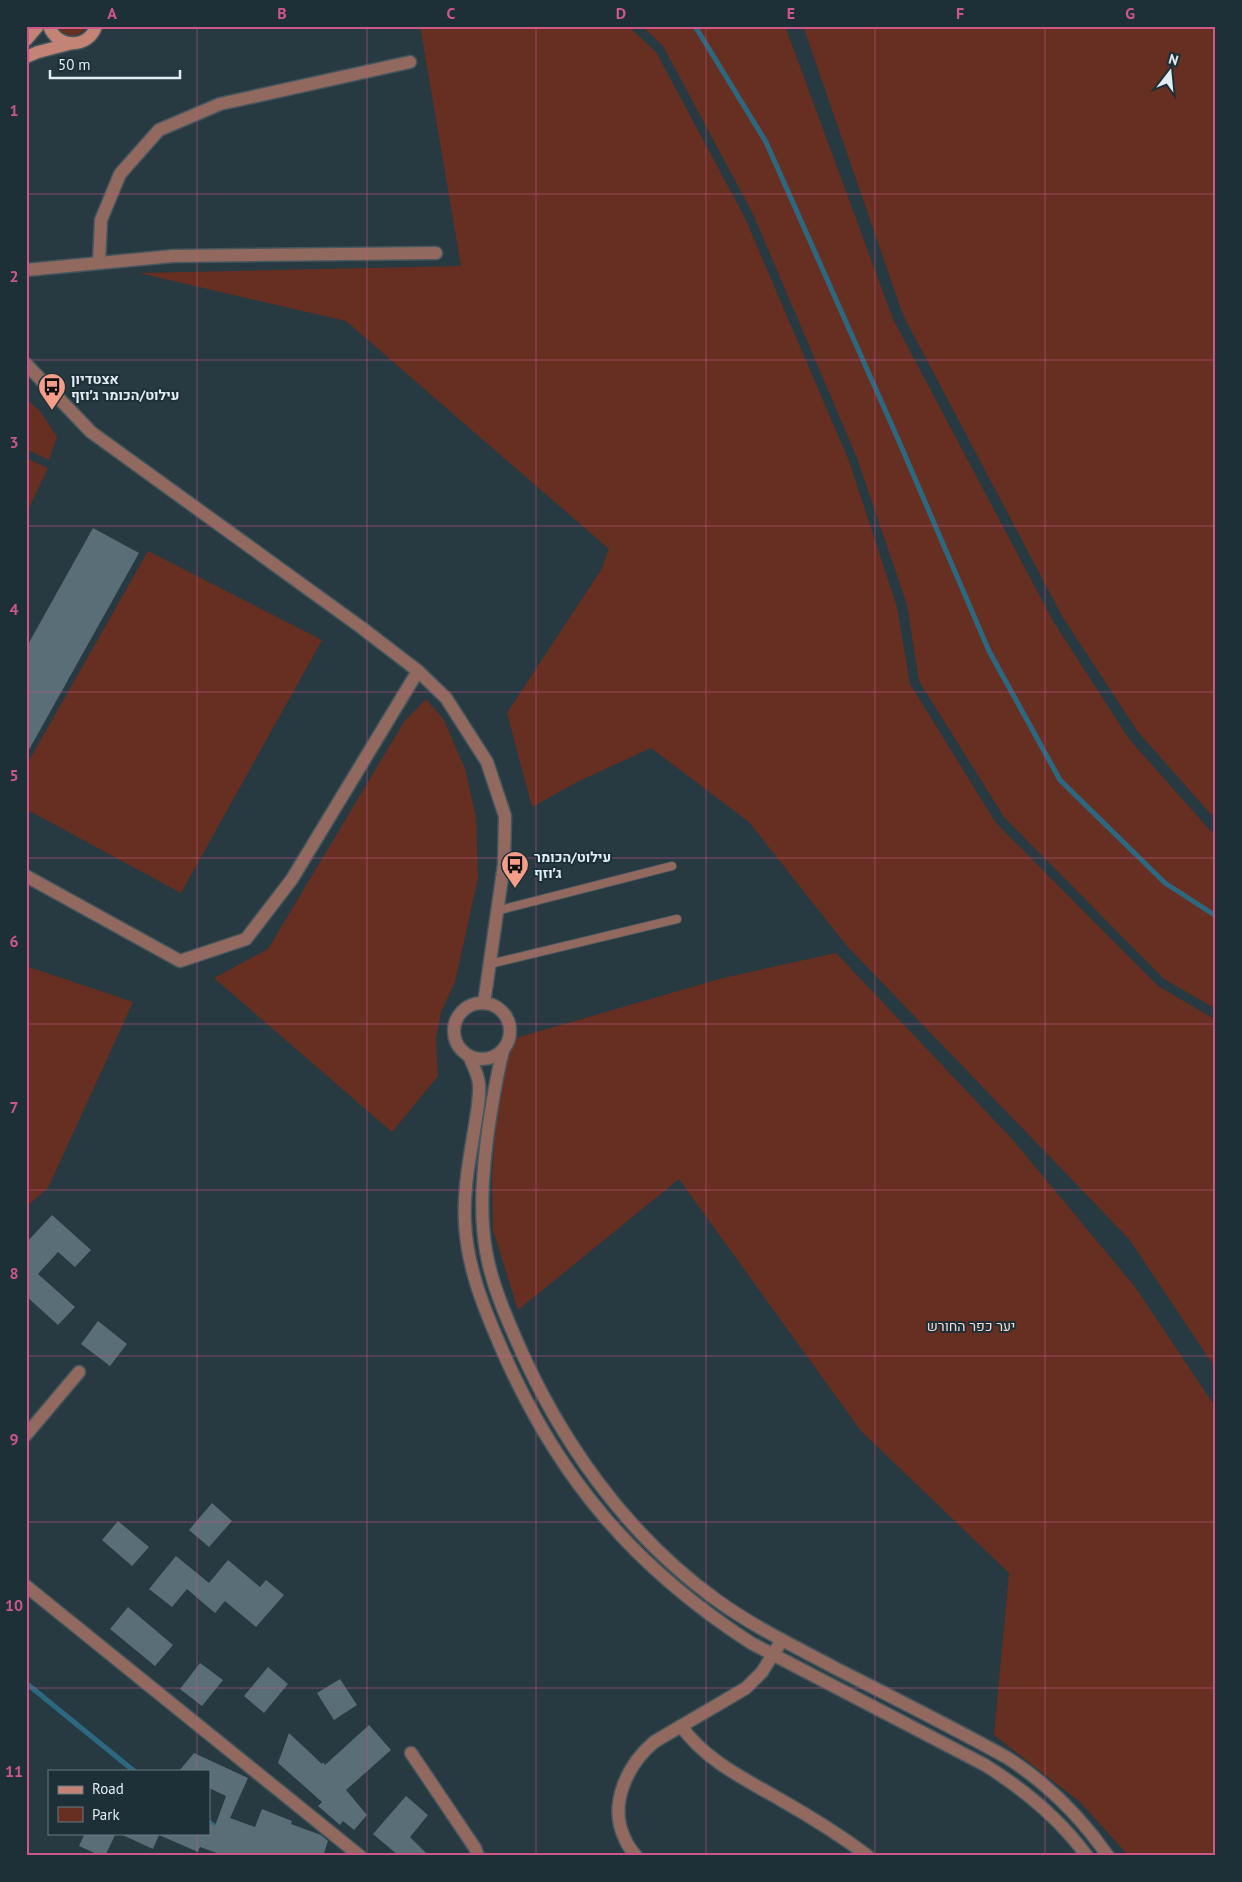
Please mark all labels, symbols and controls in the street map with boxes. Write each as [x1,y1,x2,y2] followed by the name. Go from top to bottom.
[107,3,117,23] text: A
[277,3,287,23] text: B
[447,3,456,23] text: C
[616,3,626,23] text: D
[787,3,795,23] text: E
[956,3,964,23] text: F
[1125,3,1135,23] text: G
[50,48,180,80] scale bar
[1144,48,1194,98] north arrow
[1167,50,1180,69] text: N
[58,55,91,74] text: 50 m
[9,100,19,120] text: 1
[9,266,19,286] text: 2
[71,370,180,404] place label: אצטדיון עילוט/הכומר ג׳וזף
[37,372,67,411] bus stop icon: אצטדיון עילוט/הכומר ג׳וזף
[9,432,19,452] text: 3
[9,599,19,619] text: 4
[9,765,19,785] text: 5
[534,848,611,882] place label: עילוט/הכומר ג׳וזף
[500,850,530,889] bus stop icon: עילוט/הכומר ג׳וזף
[9,931,19,951] text: 6
[9,1097,19,1117] text: 7
[9,1263,19,1283] text: 8
[927,1317,1015,1335] park label: יער כפר החורש
[9,1429,19,1449] text: 9
[5,1595,23,1615] text: 10
[5,1761,23,1781] text: 11
[48,1770,210,1834] legend
[92,1779,124,1798] text: Road
[92,1805,120,1824] text: Park

